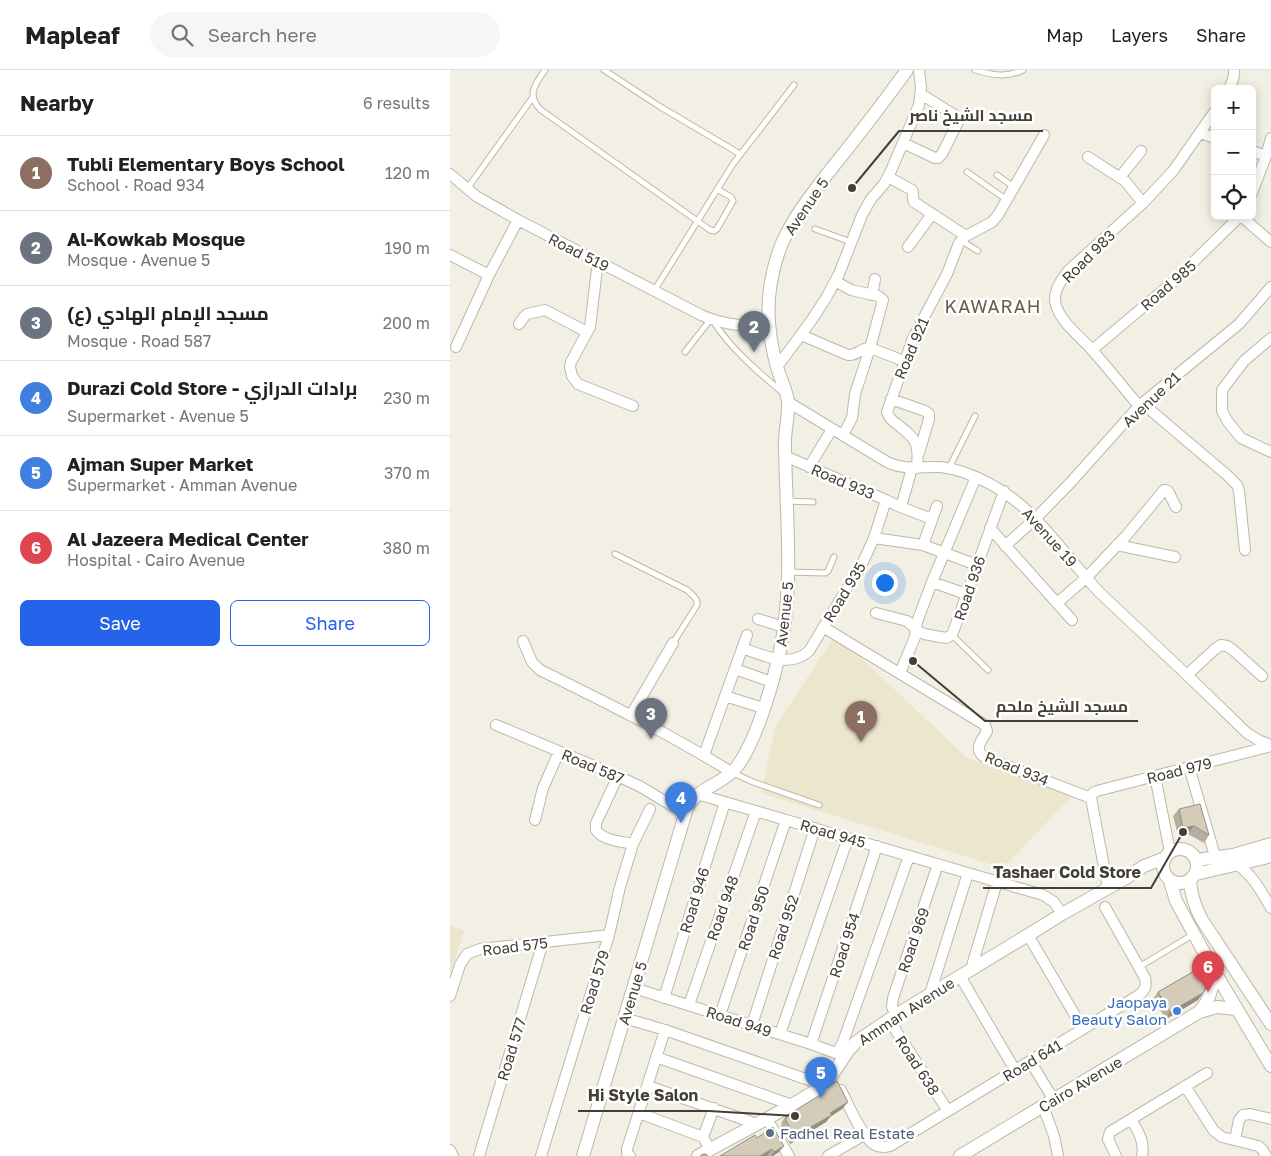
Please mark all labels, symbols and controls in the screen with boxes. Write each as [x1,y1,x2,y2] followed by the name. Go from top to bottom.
[150,12,500,57] search box
[25,20,120,49] text: Mapleaf
[168,21,196,49] icon: search
[208,23,317,46] text: Search here
[1046,24,1083,46] text: Map
[1111,24,1168,46] text: Layers
[1196,24,1246,46] text: Share
[1211,85,1256,220] map controls
[1211,85,1256,130] button: +
[20,90,94,116] text: Nearby
[363,93,430,113] text: 6 results
[899,100,1043,131] callout: مسجد الشيخ ناصر
[908,105,1033,126] text: مسجد الشيخ ناصر
[1211,130,1256,175] button: −
[67,152,345,175] text: Tubli Elementary Boys School
[32,163,40,183] text: 1
[385,163,430,183] text: 120 m
[780,174,832,238] street label: Avenue 5
[67,175,205,195] text: School · Road 934
[1211,175,1256,220] button: locate
[1058,226,1118,286] street label: Road 983
[67,227,245,250] text: Al-Kowkab Mosque
[546,229,612,275] street label: Road 519
[31,238,41,258] text: 2
[384,238,430,258] text: 190 m
[67,250,210,270] text: Mosque · Avenue 5
[1137,256,1199,314] street label: Road 985
[945,295,1042,317] district label: KAWARAH
[67,301,269,324] text: مسجد الإمام الهادي (ع)
[738,311,770,352] pin: 2
[31,313,41,333] text: 3
[383,313,430,333] text: 200 m
[890,314,932,382] street label: Road 921
[67,331,211,351] text: Mosque · Road 587
[1118,368,1184,430] street label: Avenue 21
[67,376,357,399] text: Durazi Cold Store - برادات الدرازي
[31,388,41,408] text: 4
[383,388,430,408] text: 230 m
[67,406,249,426] text: Supermarket · Avenue 5
[67,452,253,475] text: Ajman Super Market
[809,460,877,502] street label: Road 933
[31,463,41,483] text: 5
[384,463,430,483] text: 370 m
[67,475,297,495] text: Supermarket · Amman Avenue
[1019,504,1081,570] street label: Avenue 19
[67,527,309,550] text: Al Jazeera Medical Center
[31,538,41,558] text: 6
[383,538,430,558] text: 380 m
[67,550,245,570] text: Hospital · Cairo Avenue
[950,553,988,623] street label: Road 936
[819,559,869,625] street label: Road 935
[872,570,898,596] your location
[772,581,796,647] street label: Avenue 5
[20,600,220,646] button: Save
[230,600,430,646] button: Share
[985,690,1138,721] callout: مسجد الشيخ ملحم
[996,696,1128,718] text: مسجد الشيخ ملحم
[635,698,667,739] pin: 3
[845,701,877,742] pin: 1
[559,745,627,787] street label: Road 587
[982,747,1052,789] street label: Road 934
[1145,753,1213,787] street label: Road 979
[665,782,697,823] pin: 4
[798,815,868,851] street label: Road 945
[983,857,1151,888] callout: Tashaer Cold Store
[993,862,1141,882] text: Tashaer Cold Store
[675,865,713,935] street label: Road 946
[702,873,742,943] street label: Road 948
[733,883,773,953] street label: Road 950
[764,892,802,962] street label: Road 952
[893,905,933,975] street label: Road 969
[825,910,863,980] street label: Road 954
[481,933,549,959] street label: Road 575
[576,948,612,1016] street label: Road 579
[1192,951,1224,992] pin: 6
[614,959,650,1027] street label: Avenue 5
[855,973,958,1049] street label: Amman Avenue
[1071,993,1167,1028] place label: Jaopaya Beauty Salon
[704,1002,774,1040] street label: Road 949
[1171,1005,1183,1017] marker: Jaopaya Beauty Salon
[493,1015,529,1083] street label: Road 577
[892,1032,944,1098] street label: Road 638
[999,1035,1065,1085] street label: Road 641
[1035,1052,1125,1116] street label: Cairo Avenue
[805,1057,837,1098] pin: 5
[578,1080,709,1111] callout: Hi Style Salon
[588,1085,698,1105] text: Hi Style Salon
[780,1124,915,1142] place label: Fadhel Real Estate
[764,1127,776,1139] marker: Fadhel Real Estate

